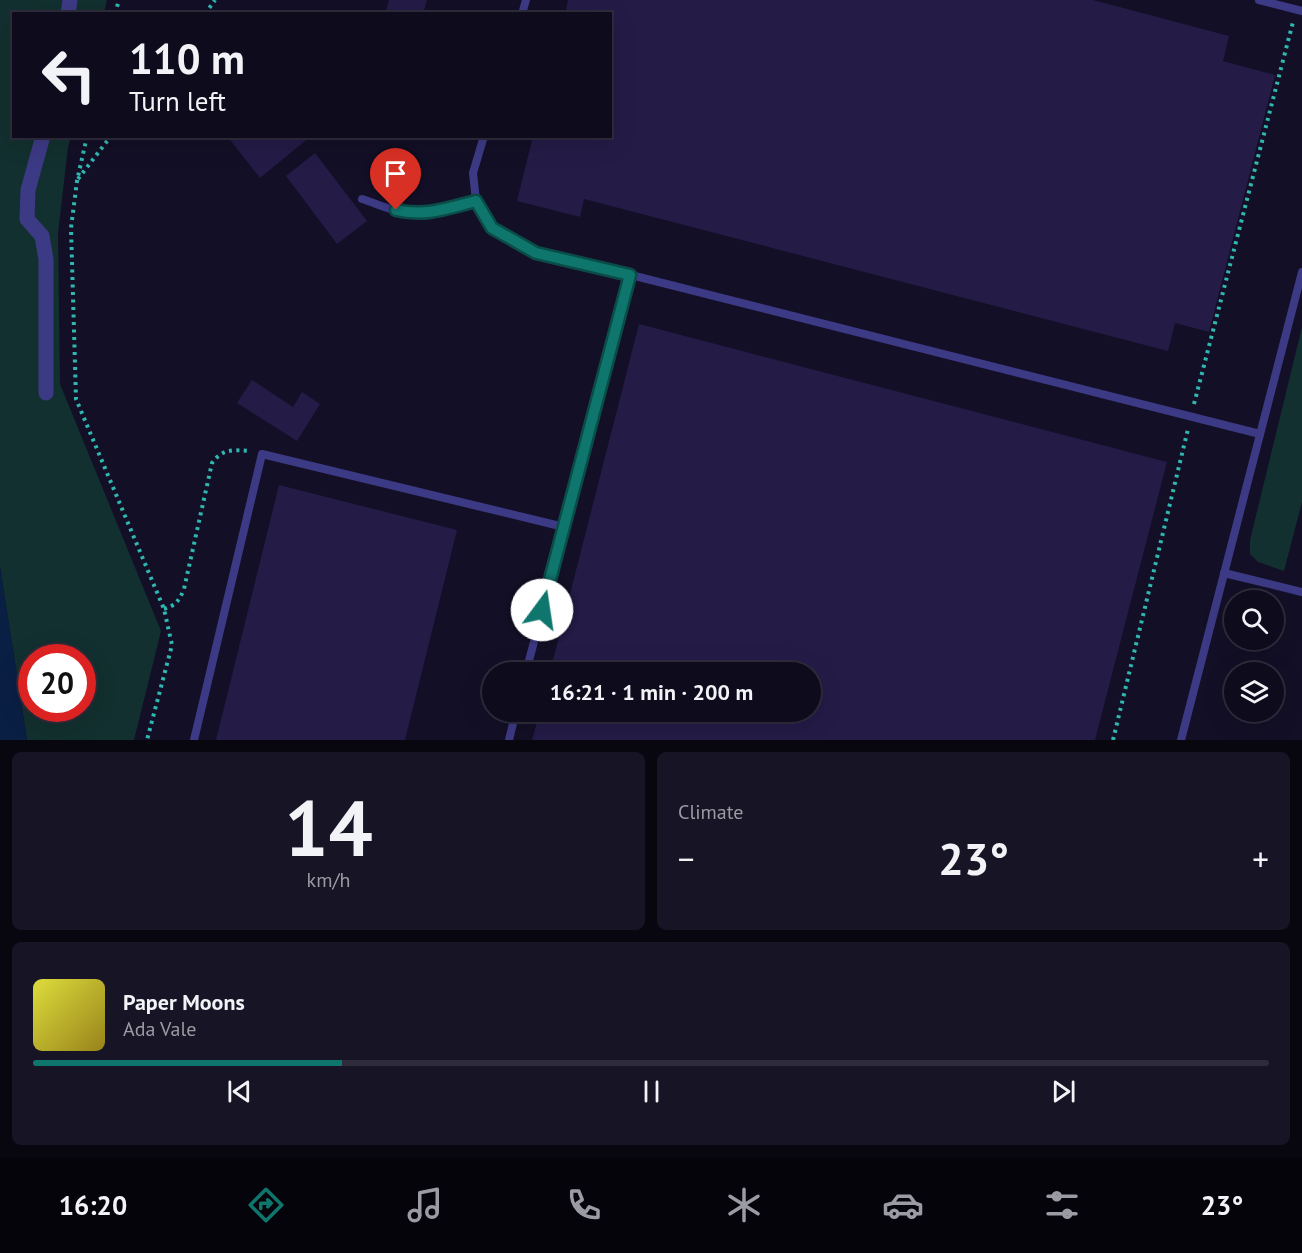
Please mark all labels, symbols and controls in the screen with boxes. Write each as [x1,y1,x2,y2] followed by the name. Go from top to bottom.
[129,31,245,86] text: 110 m
[30,36,108,114] icon: left
[129,84,226,118] text: Turn left
[370,148,421,210] pin
[379,157,412,190] icon: arrive
[510,578,574,642] position arrow
[1224,590,1284,722] map controls
[1224,590,1284,650] button: search
[18,644,96,722] speed limit sign: 20
[1224,662,1284,722] button: layers
[550,678,753,706] text: 16:21 · 1 min · 200 m
[284,777,373,878] text: 14
[678,799,744,825] text: Climate
[938,829,1009,887] text: 23°
[678,837,695,880] text: −
[1252,837,1269,880] text: +
[307,867,350,893] text: km/h
[123,988,245,1016] text: Paper Moons
[123,1016,196,1042] text: Ada Vale
[223,1075,256,1108] icon: previous
[635,1075,668,1108] icon: pause
[1047,1075,1080,1108] icon: next
[245,1184,287,1226] icon: directions
[404,1184,446,1226] icon: music
[563,1184,605,1226] icon: phone
[723,1184,765,1226] icon: climate
[882,1184,924,1226] icon: car
[1041,1184,1083,1226] icon: filters
[59,1188,127,1222] text: 16:20
[1201,1188,1243,1222] text: 23°

